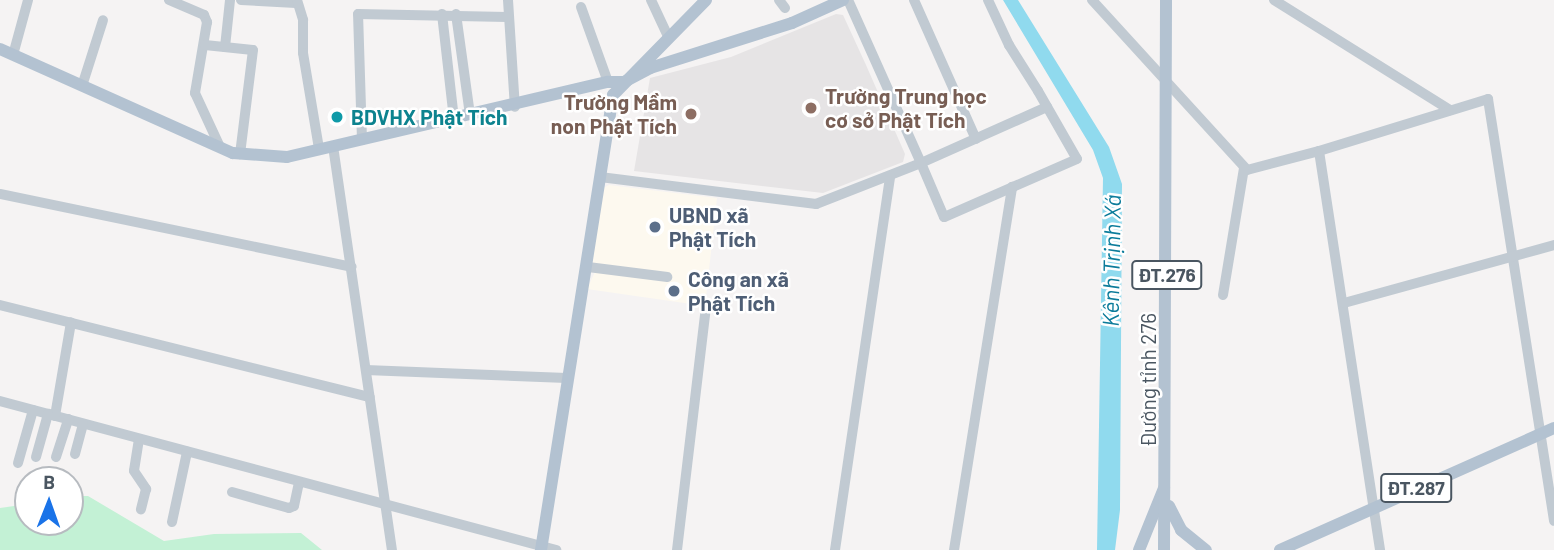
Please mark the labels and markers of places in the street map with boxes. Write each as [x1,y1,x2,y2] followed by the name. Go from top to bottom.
[825,83,987,133] place label: Trường Trung học cơ sở Phật Tích
[551,89,677,139] place label: Trường Mầm non Phật Tích
[803,100,819,116] marker: Trường Trung học cơ sở Phật Tích
[351,104,507,130] place label: BDVHX Phật Tích
[683,106,699,122] marker: Trường Mầm non Phật Tích
[329,109,345,125] marker: BDVHX Phật Tích
[669,202,756,252] place label: UBND xã Phật Tích
[647,219,663,235] marker: UBND xã Phật Tích
[688,266,789,316] place label: Công an xã Phật Tích
[666,283,682,299] marker: Công an xã Phật Tích

